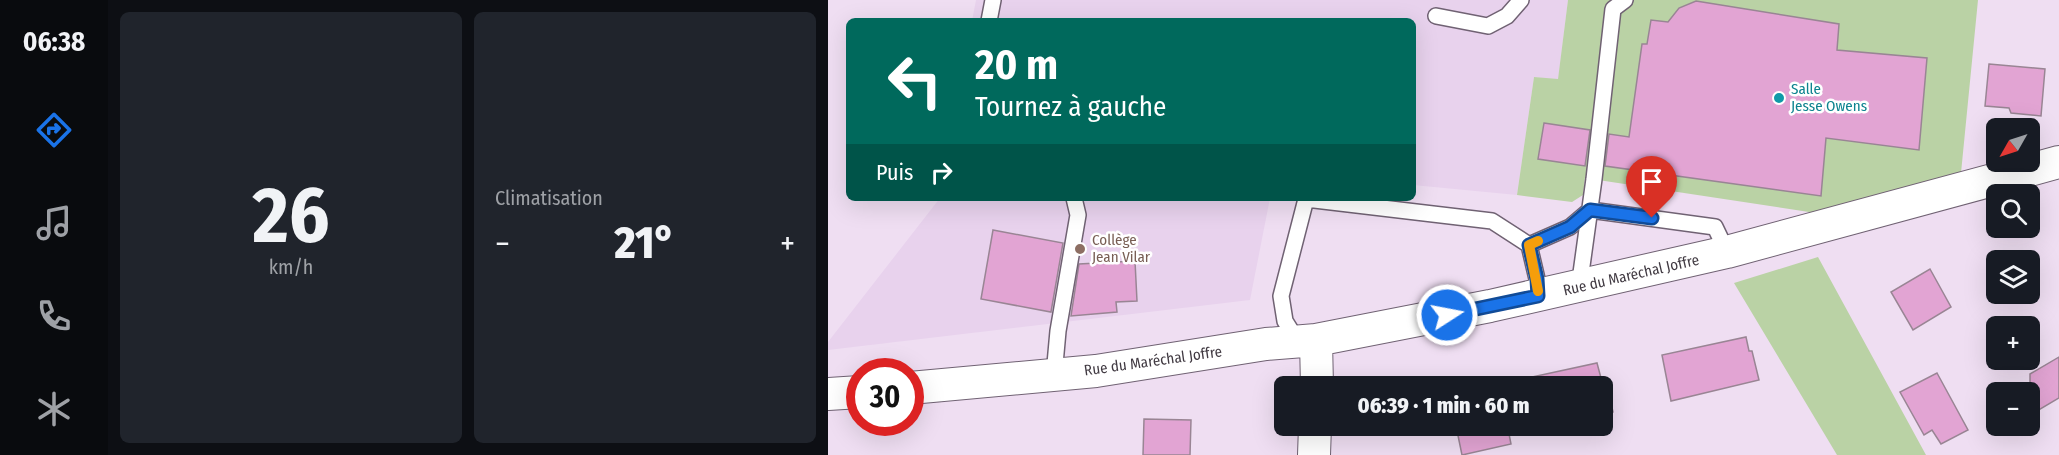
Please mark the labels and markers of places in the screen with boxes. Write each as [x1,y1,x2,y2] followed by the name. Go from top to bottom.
[1791,80,1867,115] place label: Salle Jesse Owens
[1772,91,1786,105] marker: Salle Jesse Owens
[1626,156,1677,218] pin
[1092,231,1151,266] place label: Collège Jean Vilar
[1073,242,1087,256] marker: Collège Jean Vilar

